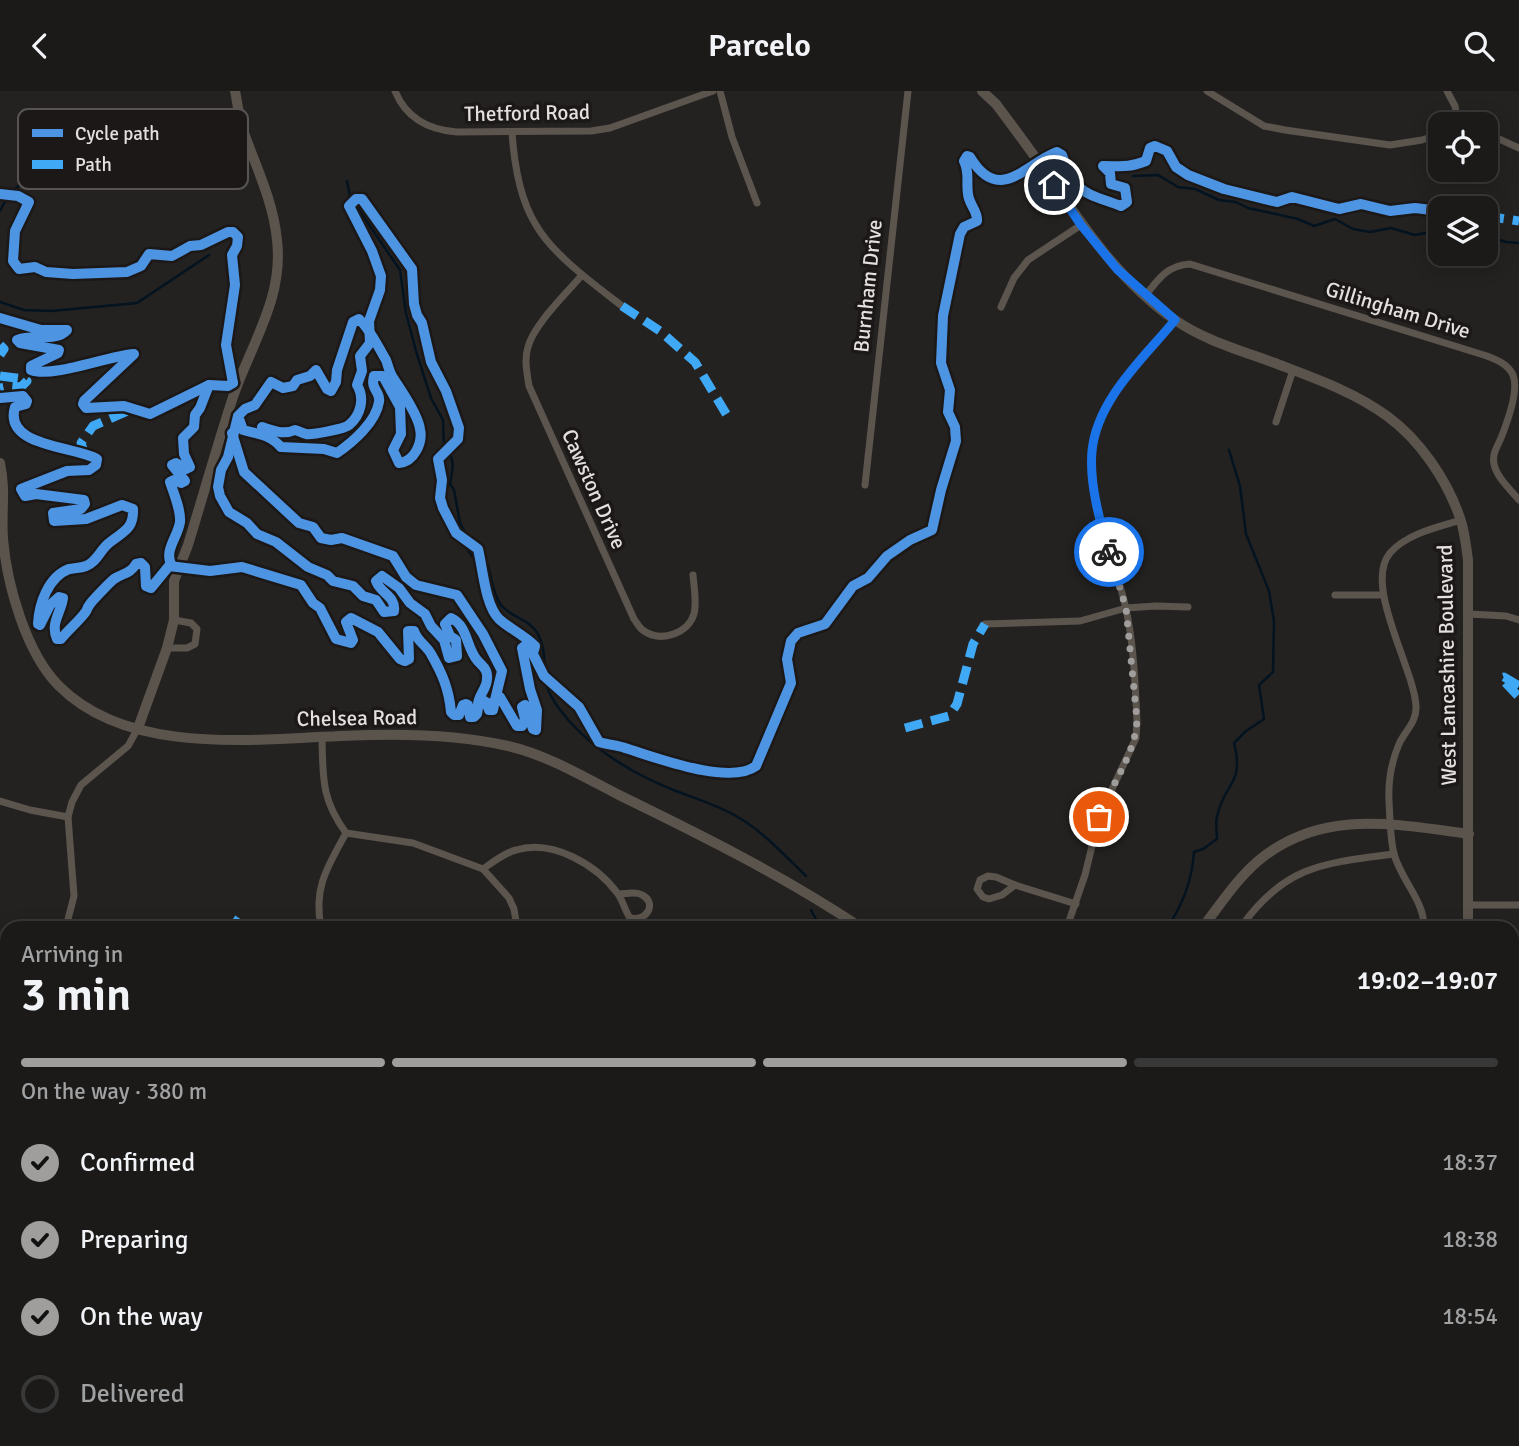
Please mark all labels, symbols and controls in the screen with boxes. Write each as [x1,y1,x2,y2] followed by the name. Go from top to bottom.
[708,26,811,65] text: Parcelo
[21,27,59,65] icon: back
[1460,27,1498,65] icon: search
[464,99,590,127] street label: Thetford Road
[18,109,248,189] legend
[1428,112,1498,266] map controls
[1428,112,1498,182] button: locate
[75,122,160,146] text: Cycle path
[75,153,112,177] text: Path
[1024,155,1084,215] pin
[1035,166,1073,204] icon: home
[1428,196,1498,266] button: layers
[848,218,888,354] street label: Burnham Drive
[1323,276,1473,344] street label: Gillingham Drive
[556,425,632,553] street label: Cawston Drive
[1074,517,1144,587] courier
[1090,533,1128,571] icon: bike
[1432,544,1462,786] street label: West Lancashire Boulevard
[296,704,418,732] street label: Chelsea Road
[1069,787,1129,847] pin
[1080,798,1118,836] icon: bag
[21,940,123,969] text: Arriving in
[1357,965,1498,997] text: 19:02–19:07
[21,967,131,1023] text: 3 min
[21,1077,207,1106] text: On the way · 380 m
[21,1144,59,1182] icon: check
[80,1147,195,1179] text: Confirmed
[1442,1148,1498,1177] text: 18:37
[21,1221,59,1259] icon: check
[80,1224,188,1256] text: Preparing
[1442,1225,1498,1254] text: 18:38
[21,1298,59,1336] icon: check
[80,1301,203,1333] text: On the way
[1442,1302,1498,1331] text: 18:54
[80,1378,185,1410] text: Delivered

